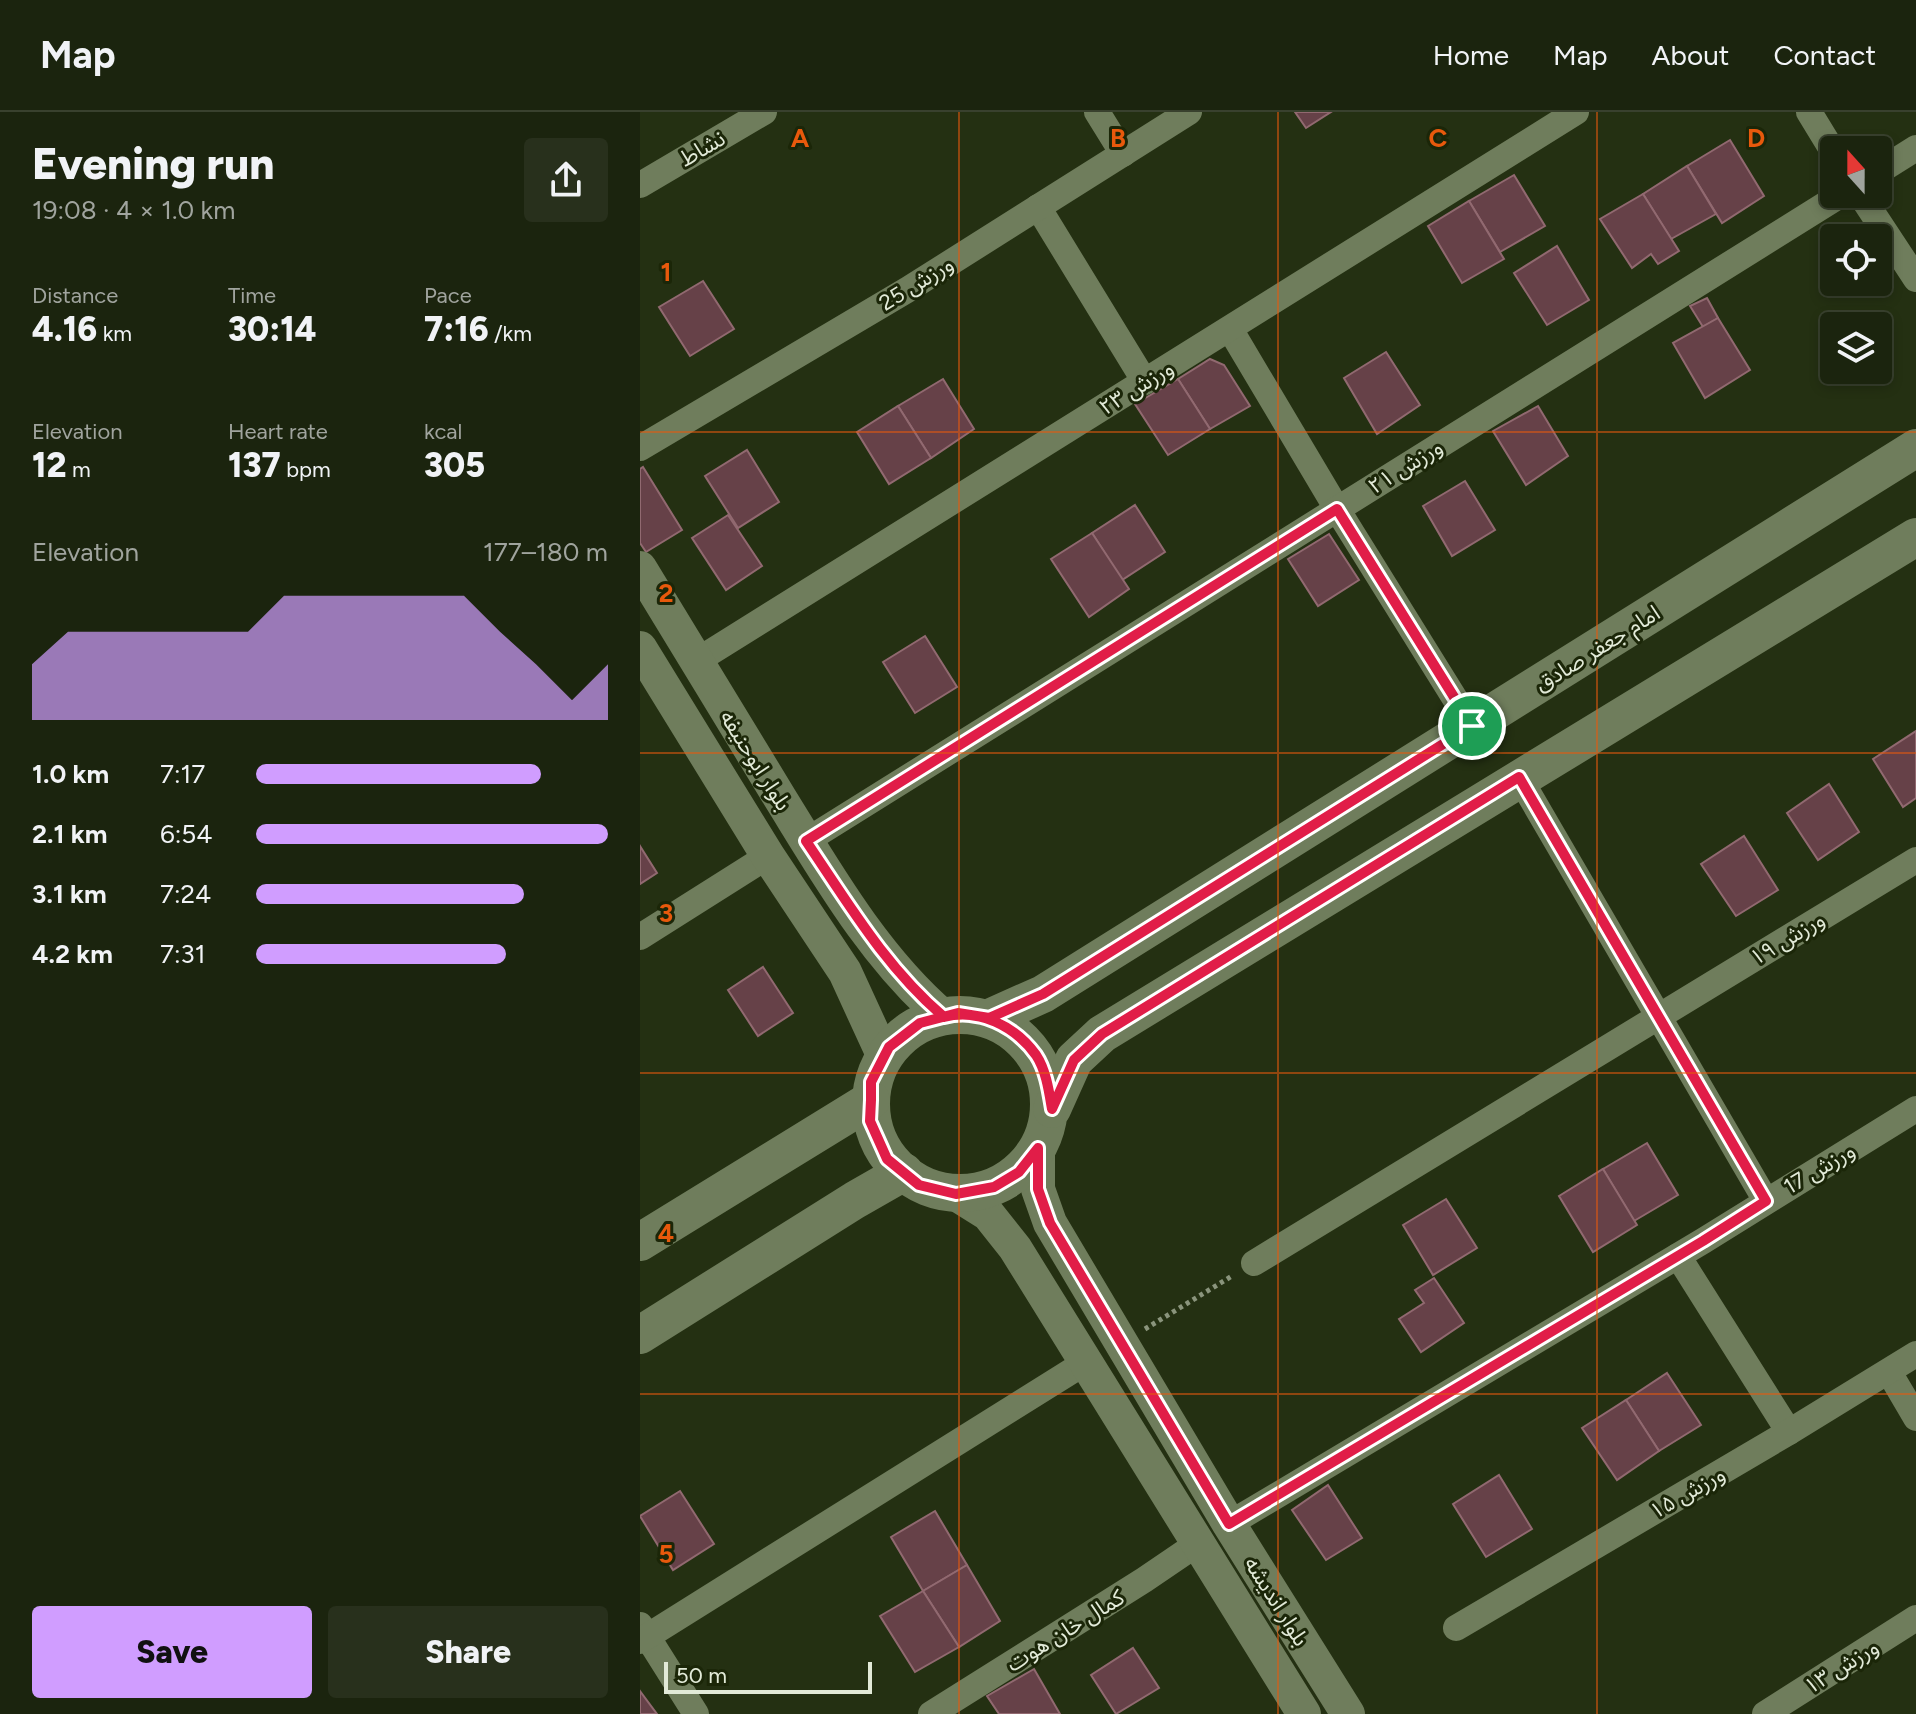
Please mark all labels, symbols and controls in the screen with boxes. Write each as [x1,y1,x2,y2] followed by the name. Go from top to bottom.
[40,32,116,78] text: Map
[1433,38,1509,72] text: Home
[1553,38,1608,72] text: Map
[1652,38,1729,72] text: About
[1773,38,1876,72] text: Contact
[791,122,810,154] text: A
[1110,122,1126,154] text: B
[1429,122,1448,154] text: C
[1747,122,1765,154] text: D
[675,125,730,172] street label: نشاط
[1820,136,1892,208] north arrow
[1820,136,1892,384] map controls
[32,137,274,190] text: Evening run
[524,138,608,222] button: share
[32,194,235,226] text: 19:08 · 4 × 1.0 km
[1820,224,1892,296] button: locate
[874,250,958,317] street label: ورزش 25
[661,256,671,288] text: 1
[32,282,118,309] text: Distance
[228,282,276,309] text: Time
[424,282,472,309] text: Pace
[32,309,97,350] text: 4.16
[228,309,316,350] text: 30:14
[424,309,489,350] text: 7:16
[1820,312,1892,384] button: layers
[97,320,132,347] text: km
[489,320,532,347] text: /km
[1094,354,1178,421] street label: ورزش ۲۳
[32,418,122,445] text: Elevation
[228,418,328,445] text: Heart rate
[424,418,462,445] text: kcal
[1363,433,1447,500] street label: ورزش ۲۱
[32,445,66,486] text: 12
[228,445,281,486] text: 137
[424,445,485,486] text: 305
[66,456,91,483] text: m
[281,456,331,483] text: bpm
[32,536,139,568] text: Elevation
[483,536,608,568] text: 177–180 m
[658,577,674,609] text: 2
[1530,599,1666,700] street label: امام جعفر صادق
[1438,692,1506,760] pin
[1450,704,1494,748] icon: arrive
[714,705,797,816] street label: بلوار ابوحنیفه
[32,758,109,790] text: 1.0 km
[160,758,205,790] text: 7:17
[32,818,107,850] text: 2.1 km
[160,818,212,850] text: 6:54
[32,878,107,910] text: 3.1 km
[160,878,211,910] text: 7:24
[659,897,673,929] text: 3
[1745,906,1830,971] street label: ورزش ۱۹
[32,938,113,970] text: 4.2 km
[160,938,205,970] text: 7:31
[1779,1137,1860,1200] street label: ورزش 17
[658,1217,674,1249] text: 4
[1645,1460,1730,1525] street label: ورزش ۱۵
[658,1538,674,1570] text: 5
[1239,1552,1315,1651] street label: بلوار اندیشه
[1001,1583,1130,1677] street label: کمال خان هوت
[32,1606,312,1698] button: Save
[328,1606,608,1698] button: Share
[1799,1633,1883,1700] street label: ورزش ۱۳
[664,1658,872,1694] scale bar
[676,1662,727,1689] text: 50 m

